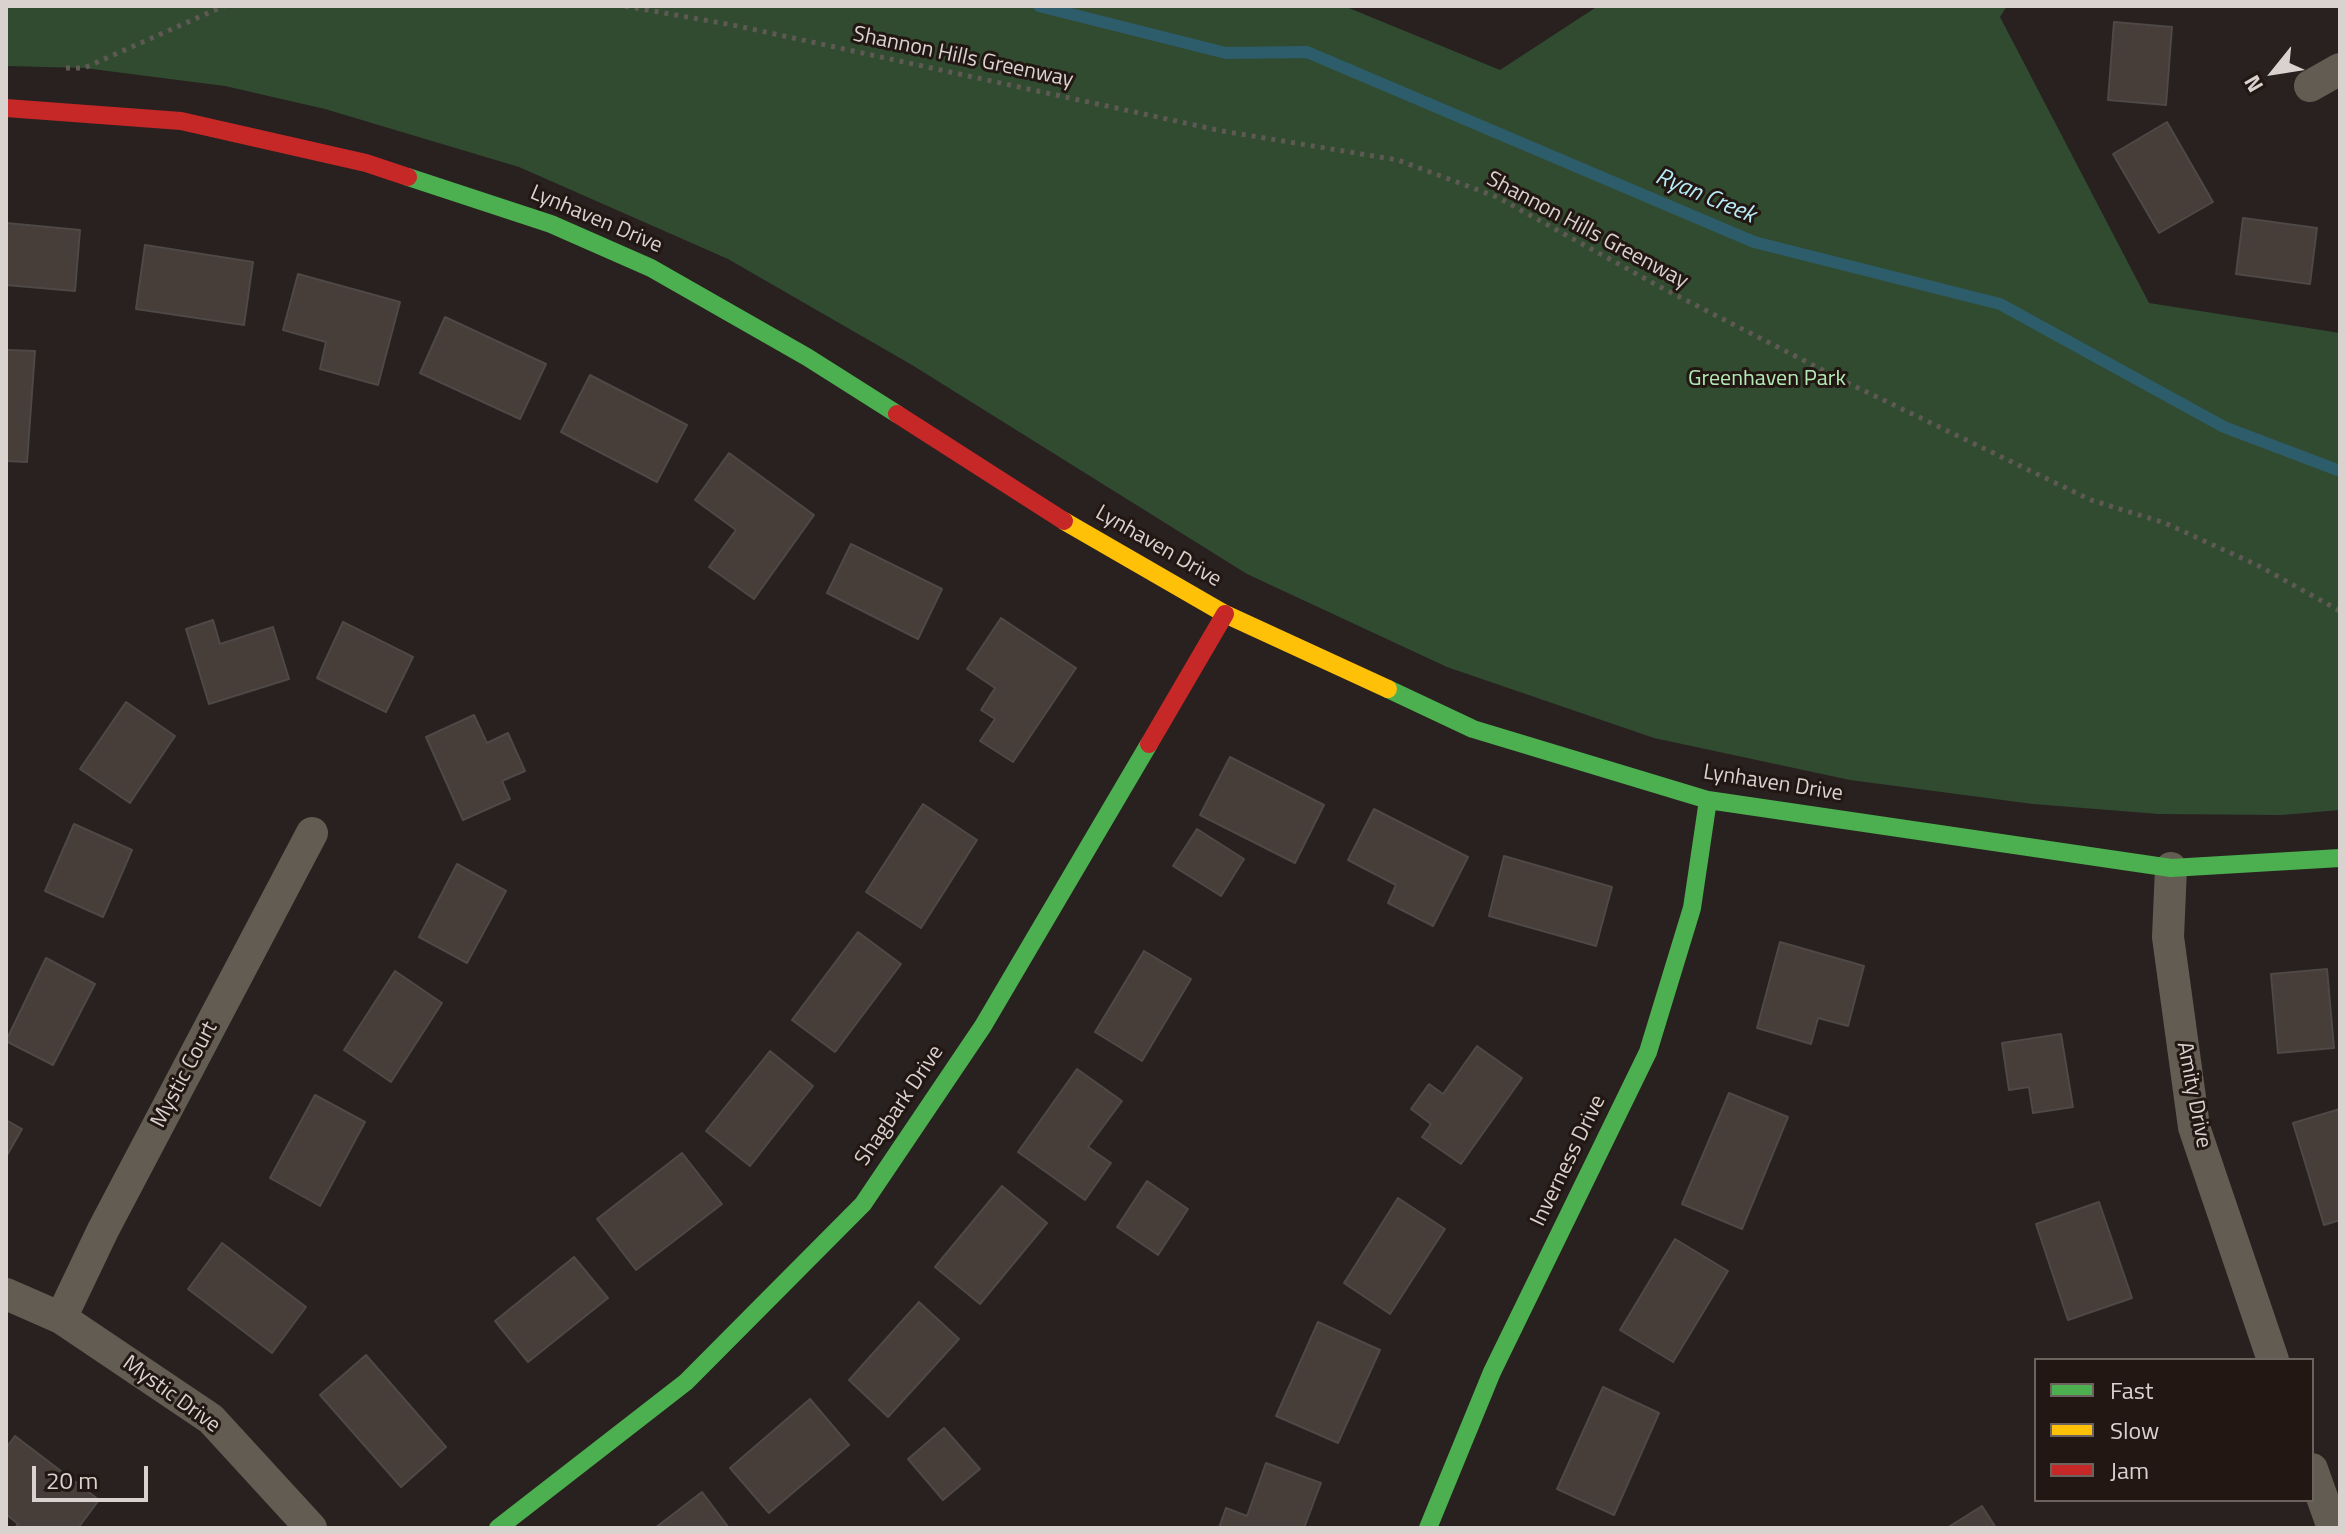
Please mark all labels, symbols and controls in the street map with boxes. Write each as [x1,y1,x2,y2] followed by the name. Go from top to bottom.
[850,22,1076,94] street label: Shannon Hills Greenway
[2234,32,2314,112] north arrow
[2235,69,2272,99] text: N
[1651,163,1759,231] water label: Ryan Creek
[1482,167,1692,295] street label: Shannon Hills Greenway
[526,180,666,260] street label: Lynhaven Drive
[1688,367,1846,393] park label: Greenhaven Park
[1090,500,1226,594] street label: Lynhaven Drive
[1701,760,1845,808] street label: Lynhaven Drive
[146,1017,224,1133] street label: Mystic Court
[2170,1040,2216,1150] street label: Amity Drive
[850,1041,950,1171] street label: Shagbark Drive
[1526,1091,1612,1231] street label: Inverness Drive
[117,1351,225,1439] street label: Mystic Drive
[2034,1358,2314,1502] legend
[2110,1372,2153,1408] text: Fast
[2110,1412,2159,1448] text: Slow
[36,1450,152,1500] scale bar
[2110,1452,2149,1488] text: Jam
[46,1462,98,1498] text: 20 m

